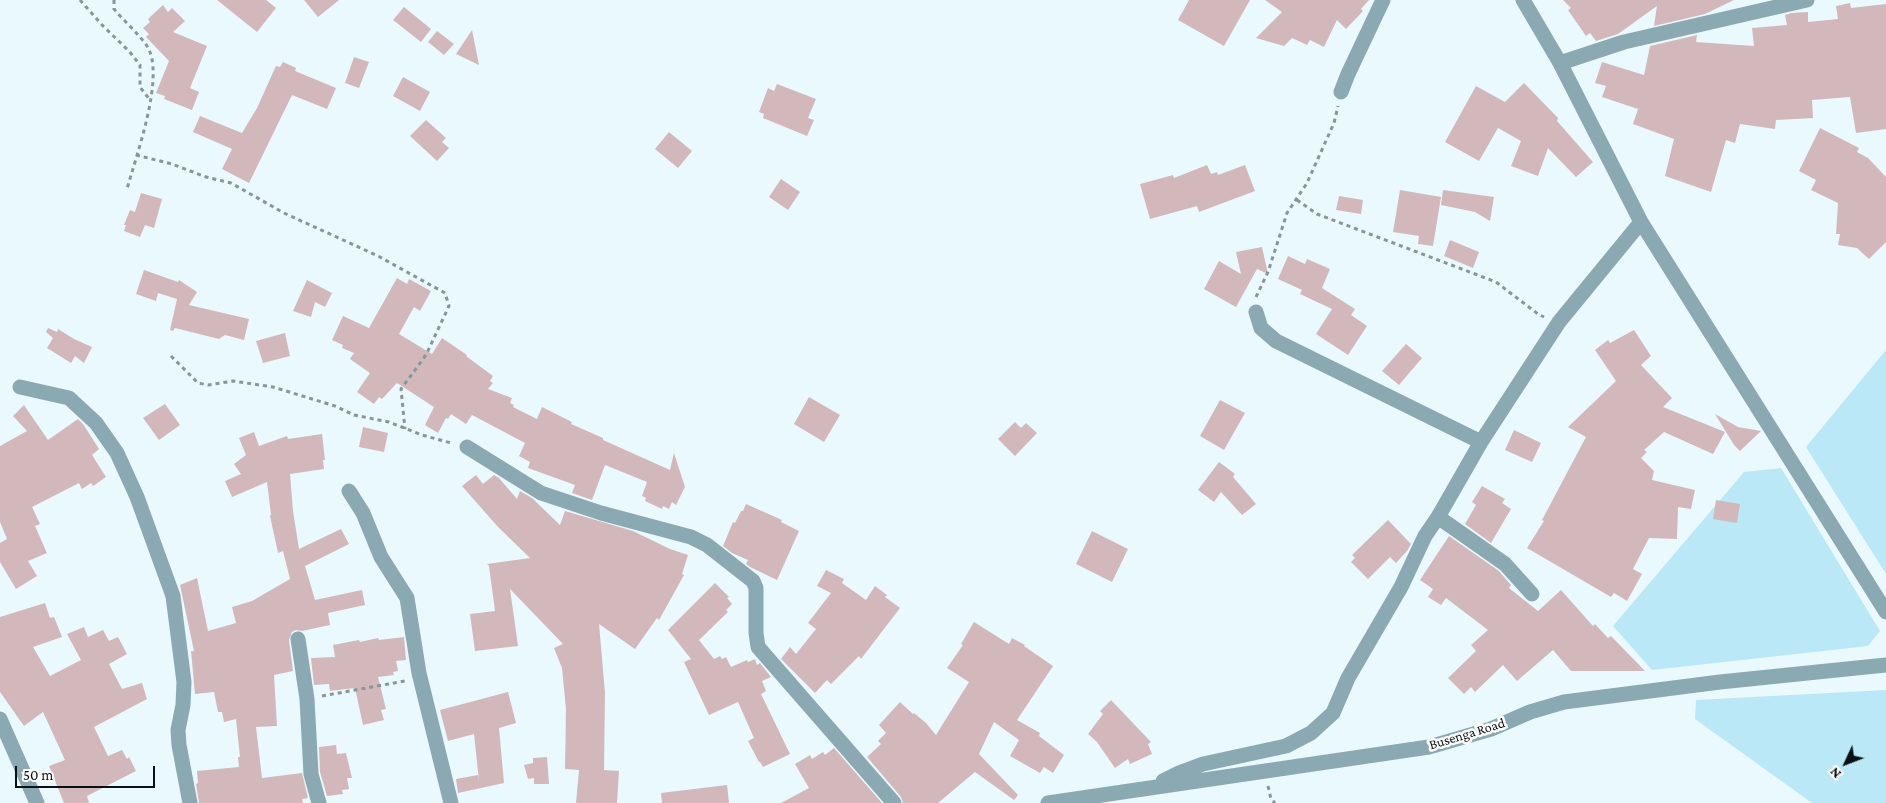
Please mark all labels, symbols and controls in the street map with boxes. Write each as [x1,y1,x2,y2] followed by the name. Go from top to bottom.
[1427,715,1507,753] street label: Busenga Road
[1821,738,1871,788] north arrow
[18,756,158,788] scale bar
[1826,764,1844,782] text: N
[23,767,53,783] text: 50 m

